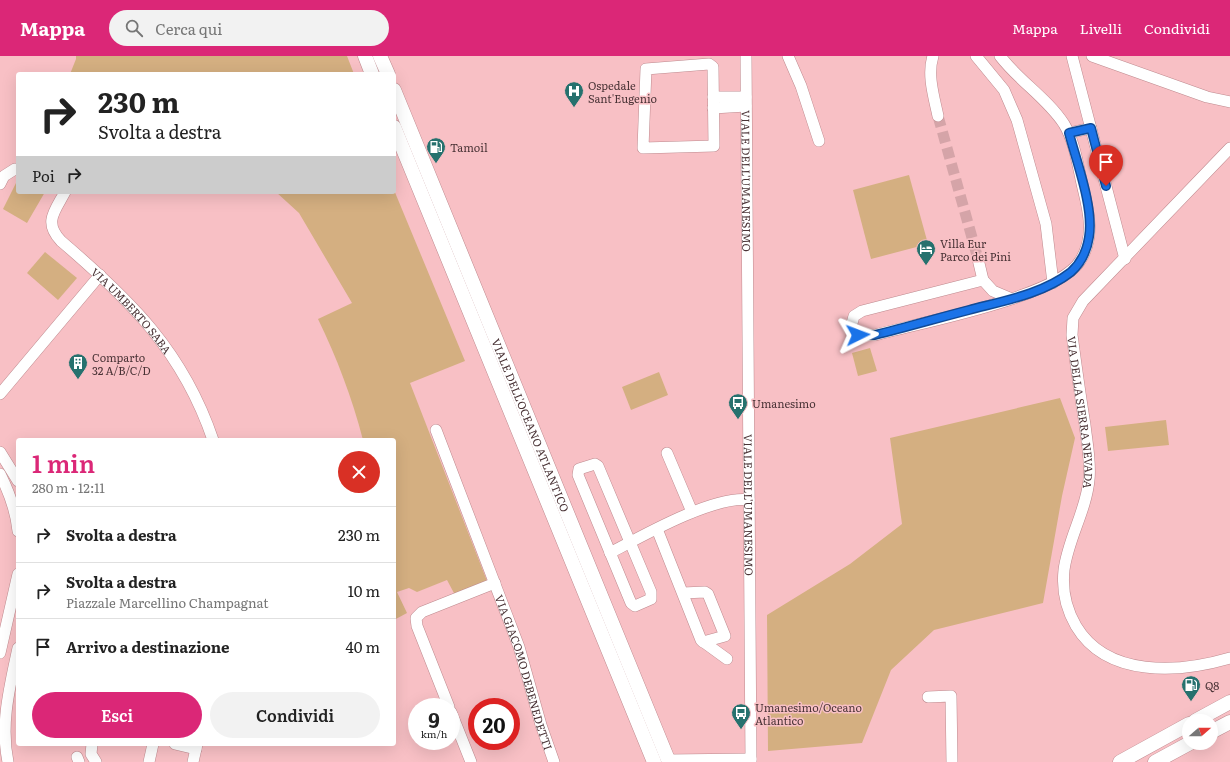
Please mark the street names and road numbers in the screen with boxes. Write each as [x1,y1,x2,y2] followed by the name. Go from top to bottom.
[738,110,755,252] street label: VIALE DELL'UMANESIMO
[88,264,176,357] street label: VIA UMBERTO SABA
[1064,335,1098,490] street label: VIA DELLA SIERRA NEVADA
[488,336,574,514] street label: VIALE DELL'OCEANO ATLANTICO
[741,434,758,576] street label: VIALE DELL'UMANESIMO
[492,592,557,752] street label: VIA GIACOMO DEBENEDETTI

